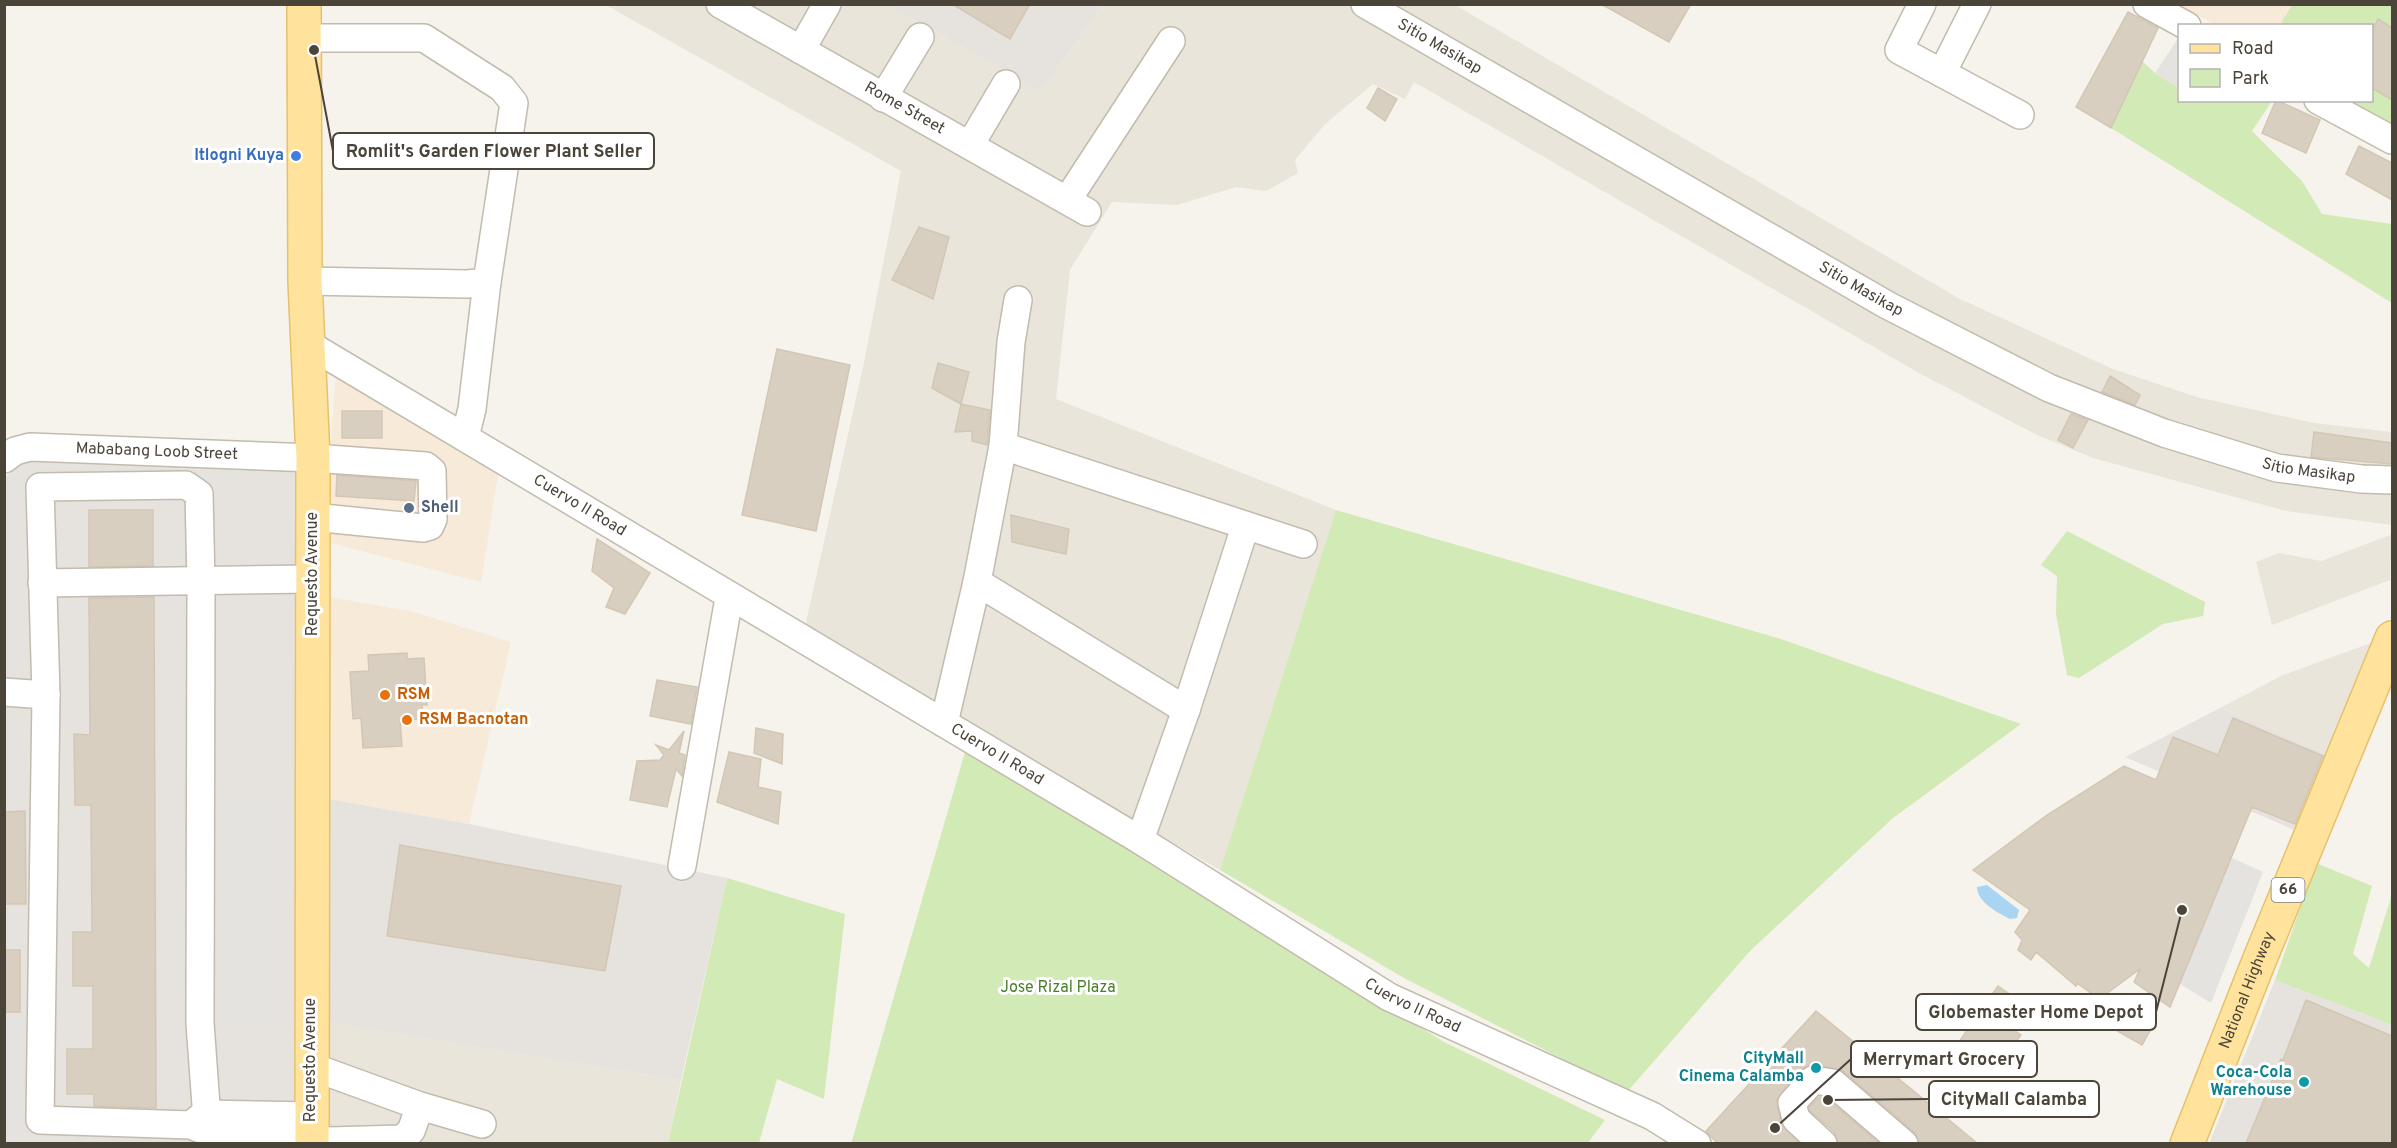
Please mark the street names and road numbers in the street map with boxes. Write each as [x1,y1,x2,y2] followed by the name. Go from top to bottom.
[1394,15,1485,79] street label: Sitio Masikap
[861,78,948,139] street label: Rome Street
[1815,257,1906,321] street label: Sitio Masikap
[75,439,238,465] street label: Mababang Loob Street
[2259,454,2356,488] street label: Sitio Masikap
[529,470,630,541] street label: Cuervo II Road
[303,512,323,636] street label: Requesto Avenue
[947,719,1047,790] street label: Cuervo II Road
[2272,878,2304,902] road number: 66
[2215,929,2280,1052] street label: National Highway
[1360,974,1464,1038] street label: Cuervo II Road
[301,998,321,1122] street label: Requesto Avenue

